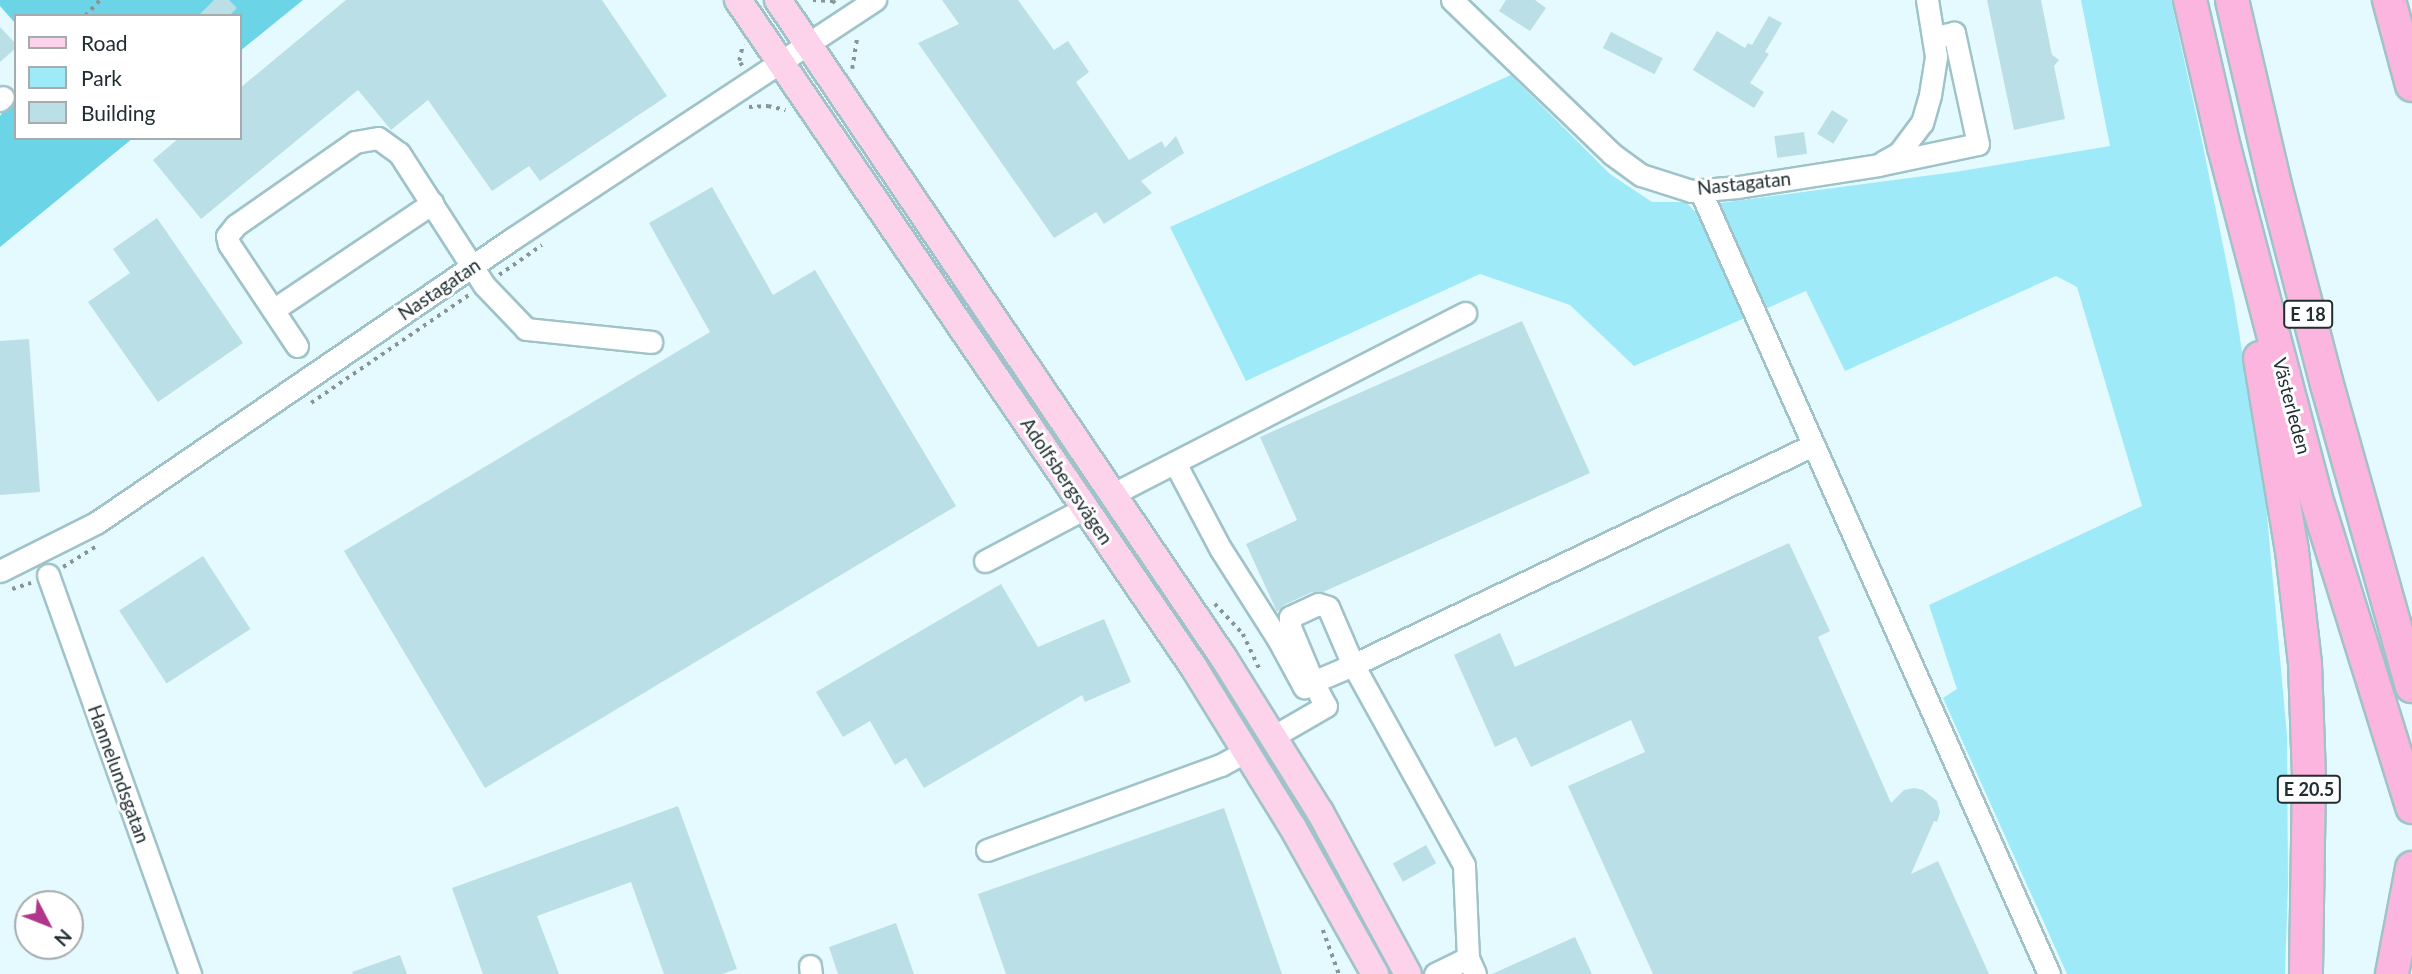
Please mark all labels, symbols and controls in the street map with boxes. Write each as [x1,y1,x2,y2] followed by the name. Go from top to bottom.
[14,14,242,140] legend
[81,30,128,55] text: Road
[81,65,122,90] text: Park
[81,100,156,125] text: Building
[1696,167,1792,199] street label: Nastagatan
[394,253,484,325] street label: Nastagatan
[2282,300,2334,328] road number: E 18
[2268,355,2316,457] street label: Västerleden
[1016,413,1118,549] street label: Adolfsbergsvägen
[83,702,155,846] street label: Hannelundsgatan
[2276,774,2342,804] road number: E 20.5
[14,890,84,960] north arrow
[50,925,77,951] text: N

